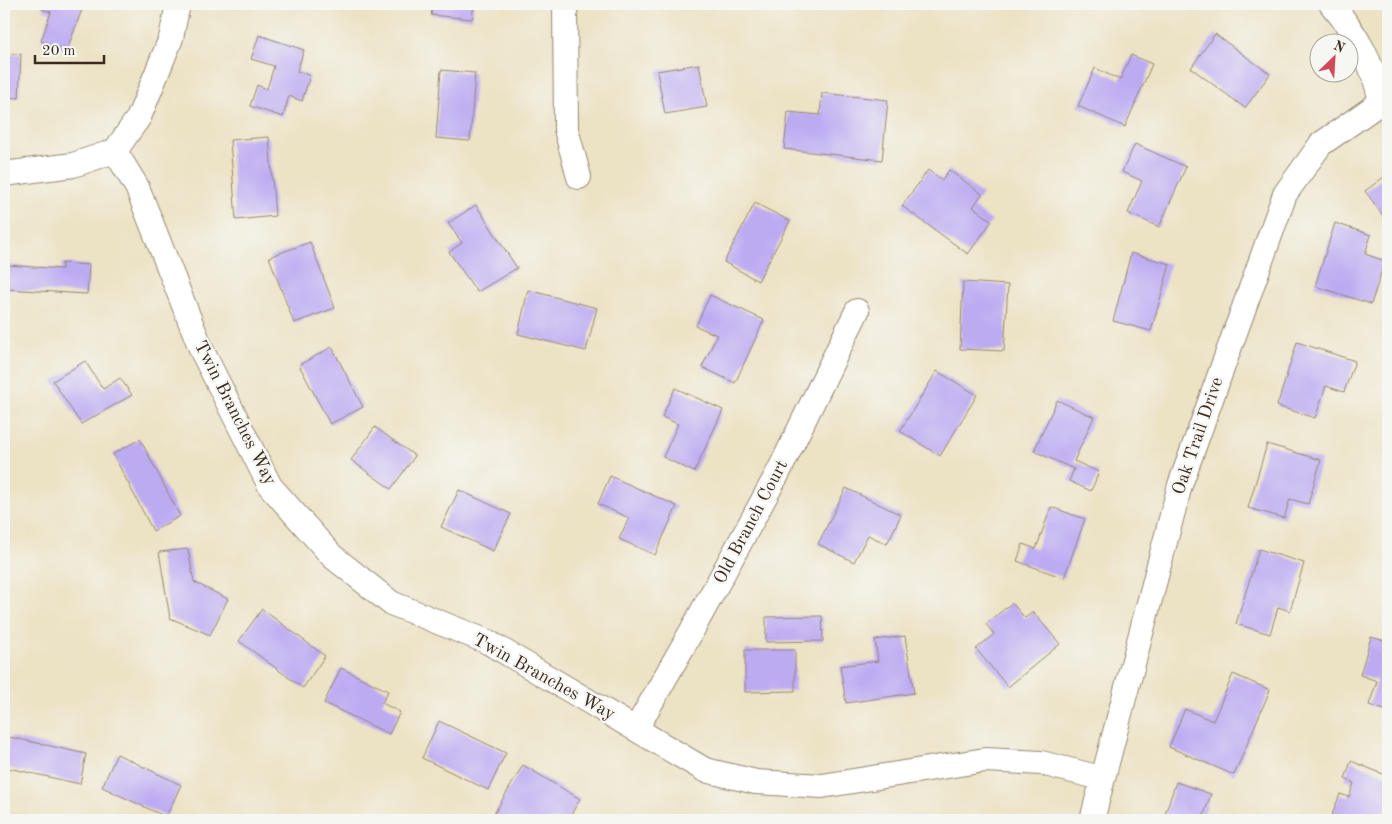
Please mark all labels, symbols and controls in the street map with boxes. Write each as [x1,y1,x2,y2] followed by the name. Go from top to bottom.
[35,32,104,64] scale bar
[1310,32,1360,82] north arrow
[1331,39,1347,56] text: N
[42,44,76,59] text: 20 m
[191,338,279,489] street label: Twin Branches Way
[1169,375,1227,497] street label: Oak Trail Drive
[711,457,791,587] street label: Old Branch Court
[470,630,619,724] street label: Twin Branches Way

